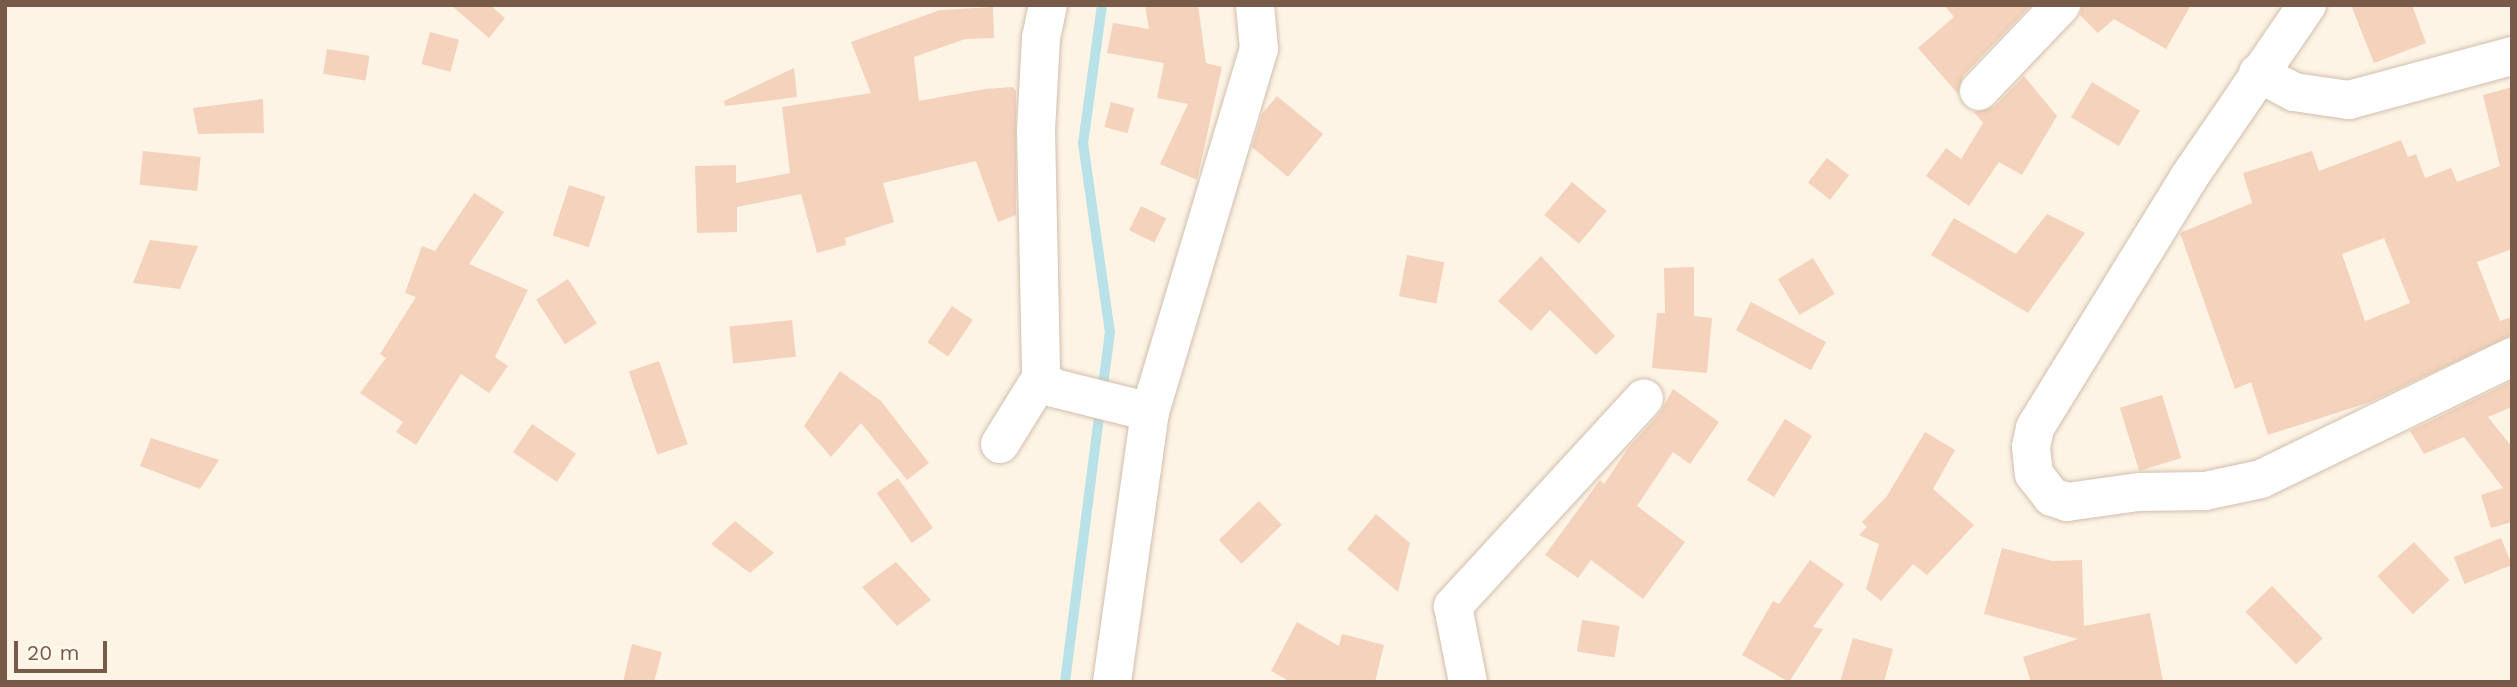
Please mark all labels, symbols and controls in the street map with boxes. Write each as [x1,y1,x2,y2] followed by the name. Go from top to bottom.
[18,628,110,672] scale bar
[27,640,79,665] text: 20 m

